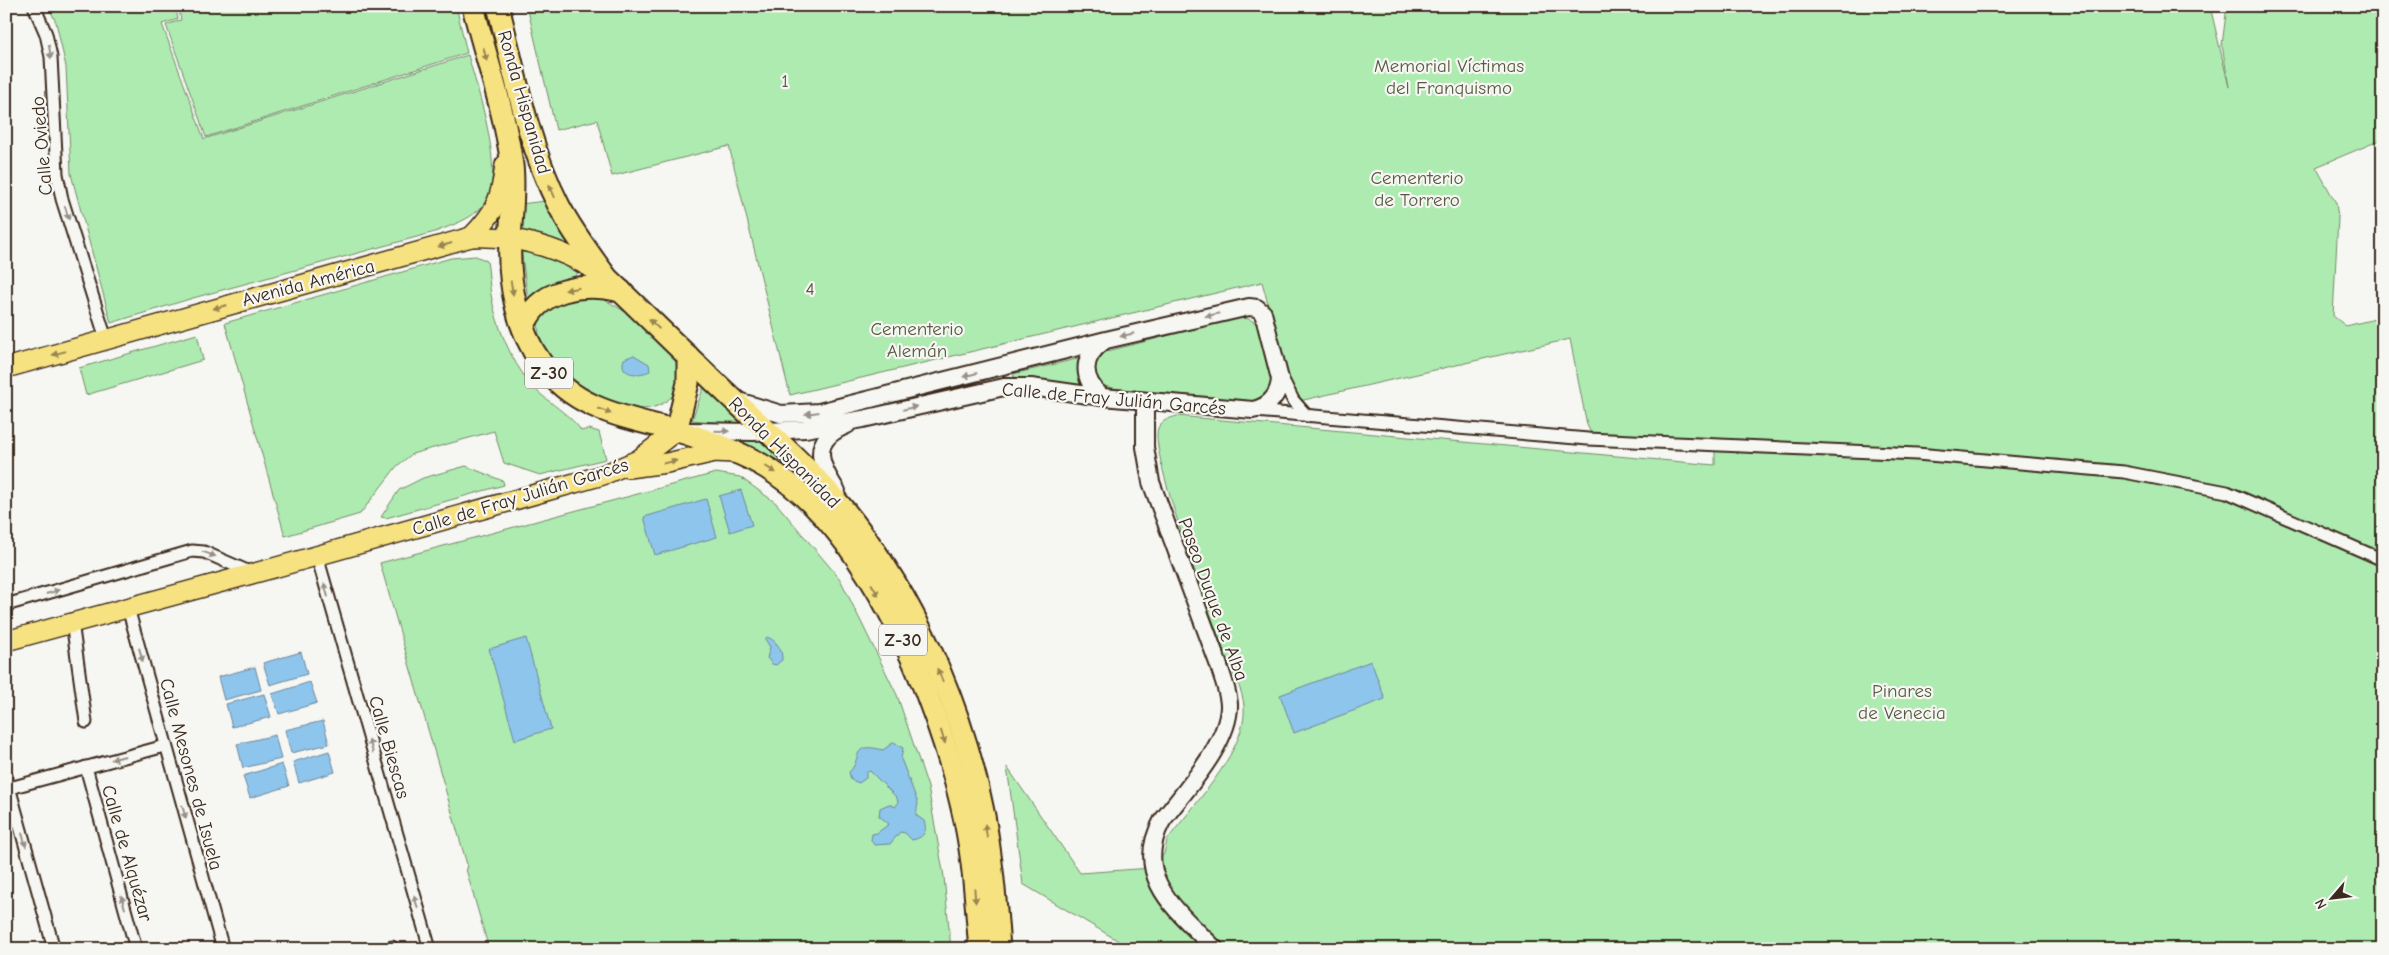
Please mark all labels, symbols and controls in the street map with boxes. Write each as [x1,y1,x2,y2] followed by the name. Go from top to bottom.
[493,28,555,177] street label: Ronda Hispanidad
[47,44,55,60] one-way arrow
[481,46,489,61] one-way arrow
[1374,55,1524,99] park label: Memorial Víctimas del Franquismo
[781,70,789,92] park label: 1
[27,95,57,197] street label: Calle Oviedo
[1370,167,1464,211] park label: Cementerio de Torrero
[548,184,556,198] one-way arrow
[63,206,71,221] one-way arrow
[437,241,452,249] one-way arrow
[240,255,377,311] street label: Avenida América
[805,278,815,300] park label: 4
[509,280,517,296] one-way arrow
[564,285,580,293] one-way arrow
[213,303,228,311] one-way arrow
[1204,311,1219,319] one-way arrow
[649,318,661,330] one-way arrow
[870,318,964,362] park label: Cementerio Alemán
[1120,331,1135,339] one-way arrow
[51,350,66,358] one-way arrow
[525,358,573,388] road number: Z-30
[962,371,977,379] one-way arrow
[1001,378,1227,420] street label: Calle de Fray Julián Garcés
[724,392,845,513] street label: Ronda Hispanidad
[902,404,917,412] one-way arrow
[597,408,612,415] one-way arrow
[803,409,819,417] one-way arrow
[714,427,730,435] one-way arrow
[410,454,631,540] street label: Calle de Fray Julián Garcés
[662,458,677,466] one-way arrow
[763,464,776,474] one-way arrow
[1173,515,1253,684] street label: Paseo Duque de Alba
[202,550,217,558] one-way arrow
[322,582,330,597] one-way arrow
[871,584,880,597] one-way arrow
[46,588,61,596] one-way arrow
[879,624,927,656] road number: Z-30
[137,647,145,662] one-way arrow
[936,668,944,682] one-way arrow
[155,676,227,873] street label: Calle Mesones de Isuela
[1858,680,1946,724] park label: Pinares de Venecia
[364,693,414,801] street label: Calle Biescas
[940,730,948,745] one-way arrow
[367,738,375,753] one-way arrow
[110,755,125,763] one-way arrow
[97,782,157,925] street label: Calle de Alquézar
[180,804,188,819] one-way arrow
[982,822,990,838] one-way arrow
[20,832,28,847] one-way arrow
[2306,872,2356,922] north arrow
[972,889,980,905] one-way arrow
[119,894,127,909] one-way arrow
[412,894,420,909] one-way arrow
[2311,896,2331,912] text: N

